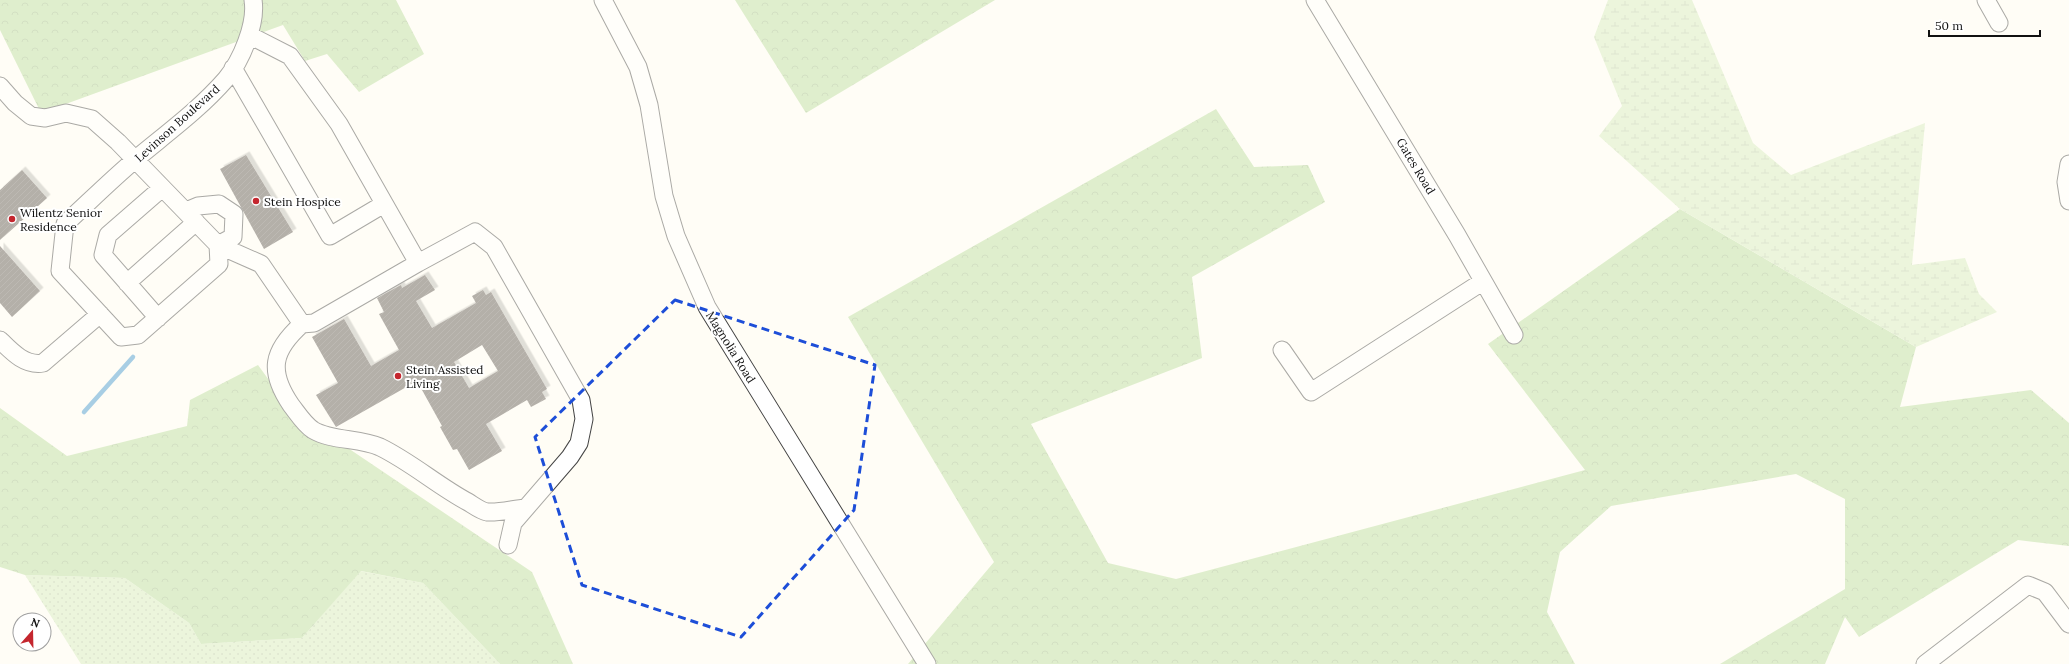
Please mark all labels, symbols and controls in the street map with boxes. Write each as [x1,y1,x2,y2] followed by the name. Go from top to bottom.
[1929,12,2040,38] scale bar
[1935,18,1963,33] text: 50 m
[132,81,222,165] street label: Levinson Boulevard
[1393,135,1439,197] street label: Gates Road
[264,194,341,209] place label: Stein Hospice
[251,196,261,206] marker: Stein Hospice
[20,205,103,234] place label: Wilentz Senior Residence
[7,214,17,224] marker: Wilentz Senior Residence
[703,308,759,386] street label: Magnolia Road
[406,362,484,391] place label: Stein Assisted Living
[393,371,403,381] marker: Stein Assisted Living
[12,612,52,652] north arrow
[29,615,42,631] text: N

